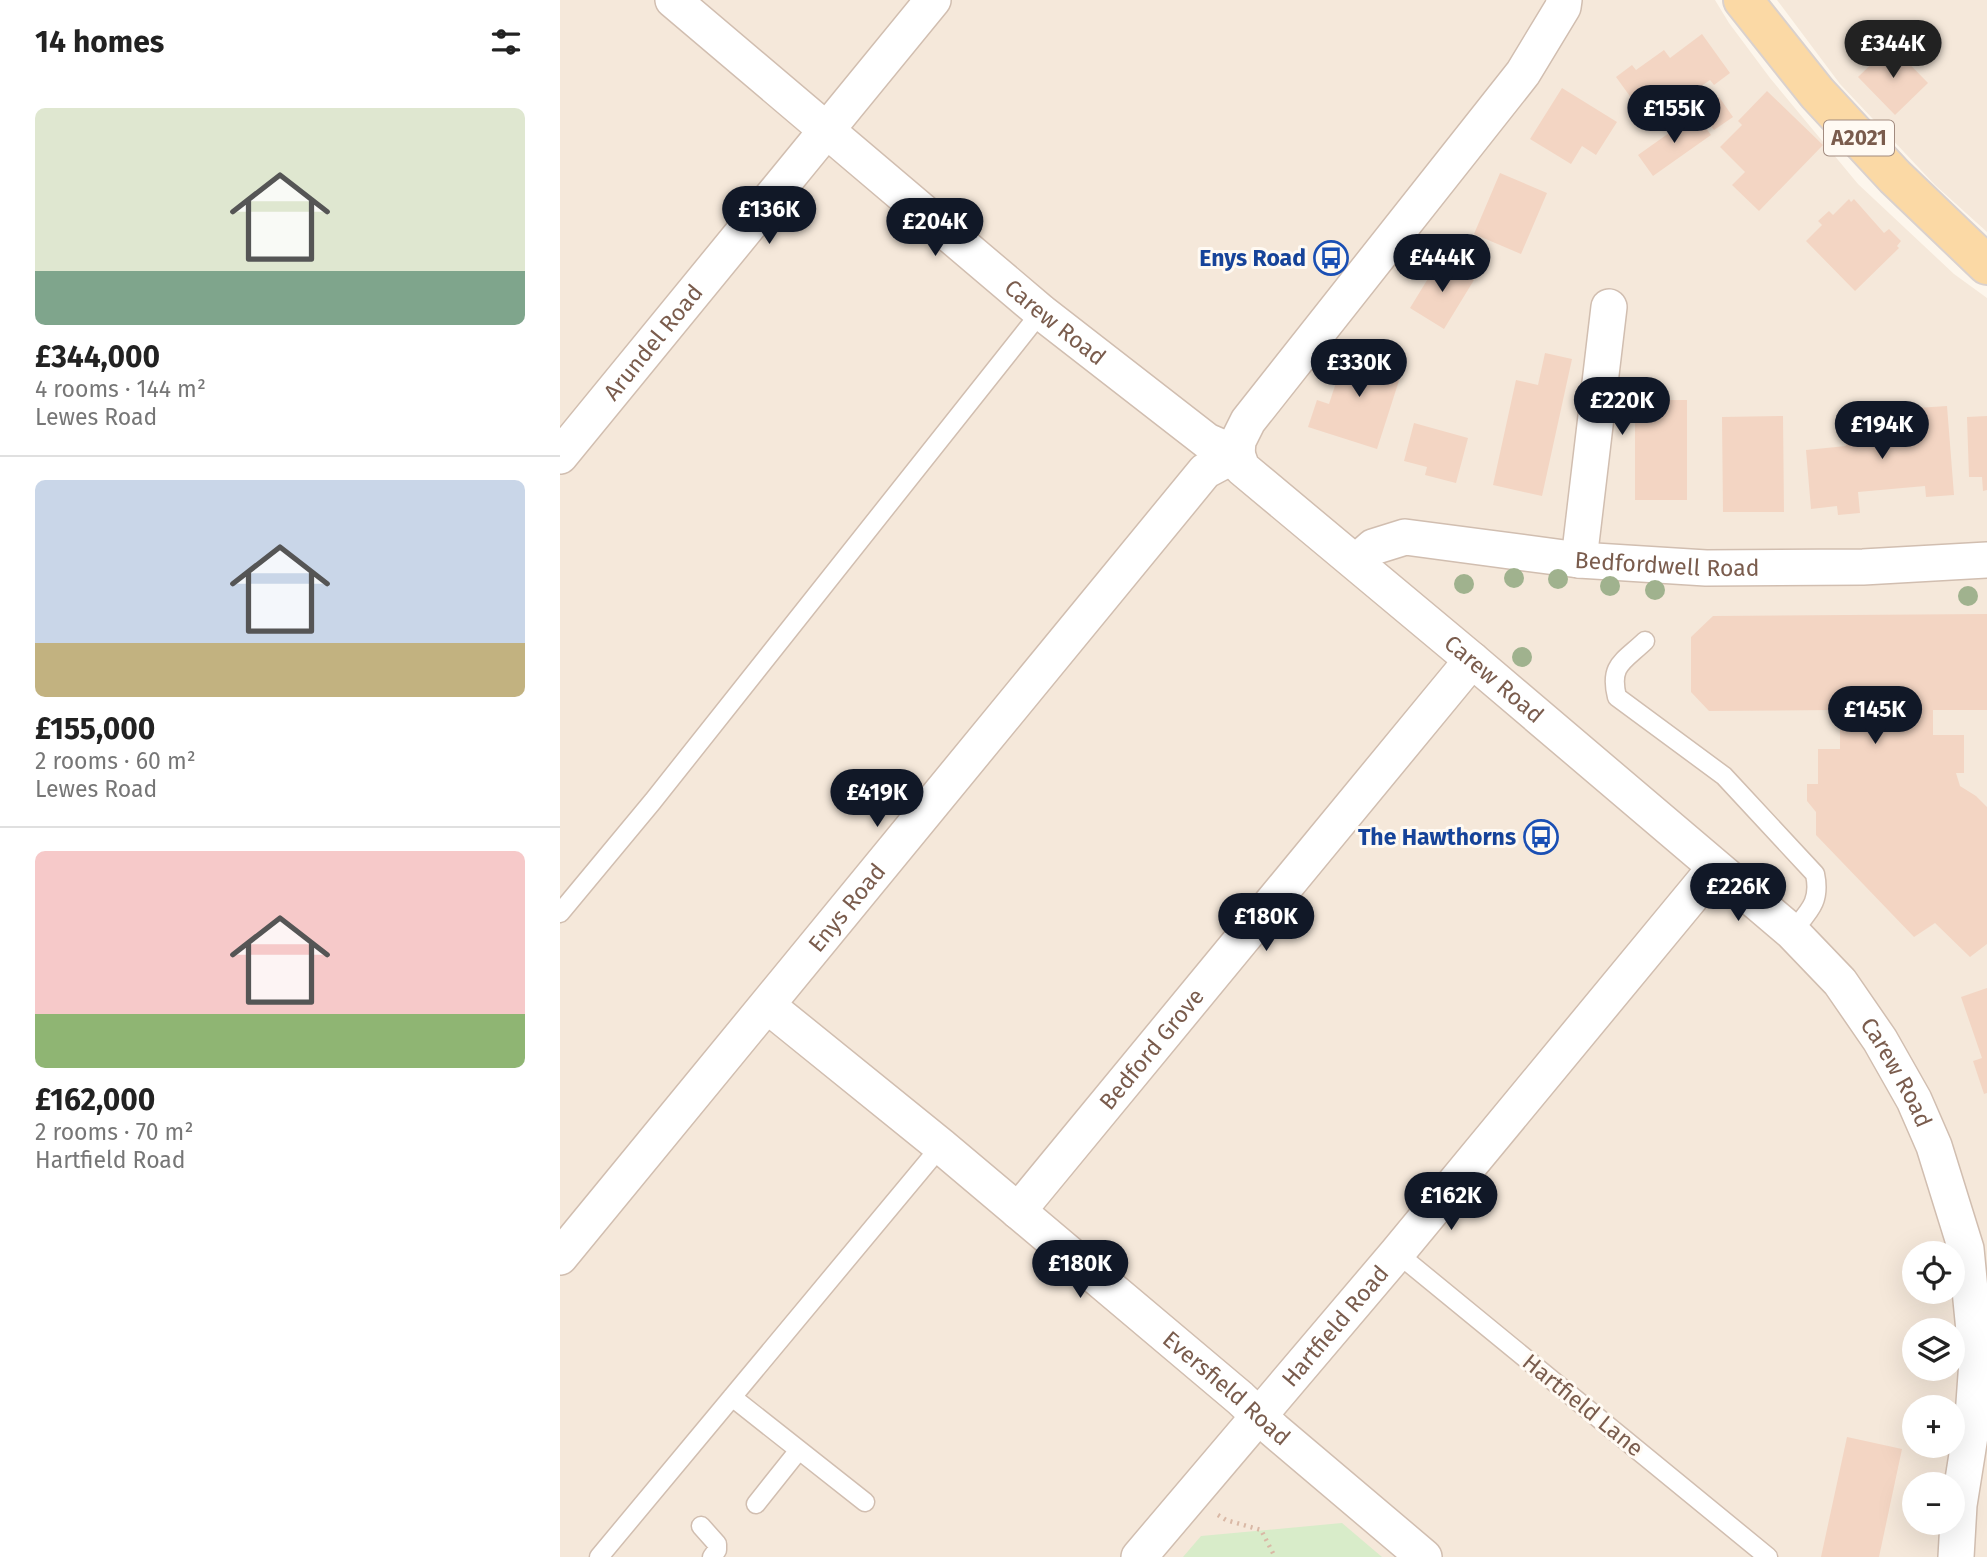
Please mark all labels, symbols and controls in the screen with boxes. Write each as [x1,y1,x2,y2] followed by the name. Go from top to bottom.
[1844,20,1942,80] pin: £344K
[487,23,525,61] icon: filters
[35,24,164,60] text: 14 homes
[1861,29,1925,57] text: £344K
[1625,86,1723,145] pin: £155K
[1643,94,1705,122] text: £155K
[1824,120,1894,156] road number: A2021
[217,154,343,280] icon: home
[720,187,818,246] pin: £136K
[738,195,800,223] text: £136K
[886,198,984,258] pin: £204K
[902,207,968,235] text: £204K
[1393,234,1491,294] pin: £444K
[1312,239,1350,277] bus stop icon: Enys Road
[1409,243,1475,271] text: £444K
[1199,244,1306,272] place label: Enys Road
[999,273,1111,371] street label: Carew Road
[598,279,709,406] street label: Arundel Road
[35,339,160,375] text: £344,000
[1310,340,1408,399] pin: £330K
[1327,348,1391,376] text: £330K
[35,375,206,403] text: 4 rooms · 144 m²
[1573,378,1671,437] pin: £220K
[1590,386,1654,414] text: £220K
[1833,402,1931,461] pin: £194K
[35,403,157,431] text: Lewes Road
[1851,410,1913,438] text: £194K
[217,526,343,652] icon: home
[1574,546,1760,582] street label: Bedfordwell Road
[1439,629,1550,729] street label: Carew Road
[1826,686,1924,746] pin: £145K
[1844,695,1906,723] text: £145K
[35,711,155,747] text: £155,000
[35,747,196,775] text: 2 rooms · 60 m²
[828,770,926,829] pin: £419K
[35,775,157,803] text: Lewes Road
[846,778,908,806] text: £419K
[1522,818,1560,856] bus stop icon: The Hawthorns
[1358,823,1516,851] place label: The Hawthorns
[802,858,891,958] street label: Enys Road
[1689,864,1787,923] pin: £226K
[1706,872,1770,900] text: £226K
[1217,894,1315,953] pin: £180K
[217,897,343,1023] icon: home
[1234,902,1298,930] text: £180K
[1093,982,1210,1115] street label: Bedford Grove
[1855,1012,1938,1131] street label: Carew Road
[35,1082,155,1118] text: £162,000
[35,1118,193,1146] text: 2 rooms · 70 m²
[35,1146,186,1174] text: Hartfield Road
[1402,1172,1500,1232] pin: £162K
[1420,1181,1482,1209] text: £162K
[1031,1240,1129,1300] pin: £180K
[1902,1241,1965,1535] map controls
[1902,1241,1965,1304] button: locate
[1048,1249,1112,1277] text: £180K
[1276,1259,1394,1392] street label: Hartfield Road
[1902,1318,1965,1381] button: layers
[1157,1325,1296,1452] street label: Eversfield Road
[1517,1348,1649,1462] street label: Hartfield Lane
[1902,1395,1965,1458] button: +
[1902,1472,1965,1535] button: −

